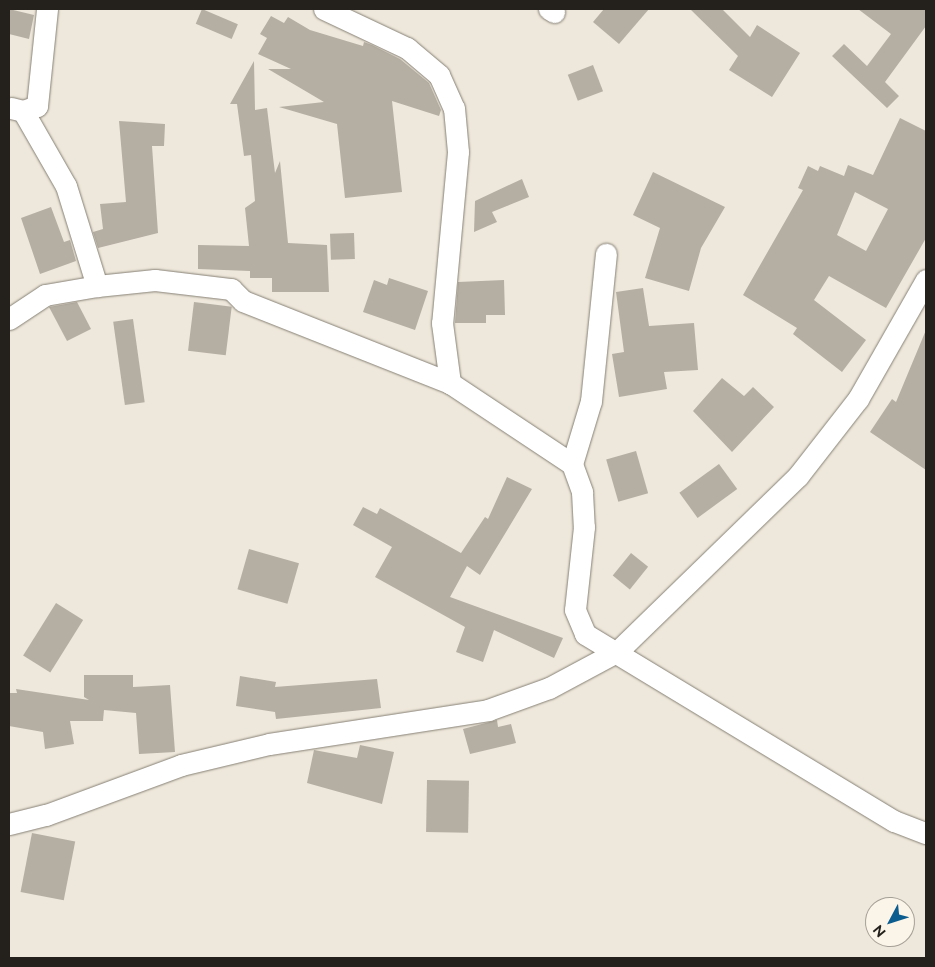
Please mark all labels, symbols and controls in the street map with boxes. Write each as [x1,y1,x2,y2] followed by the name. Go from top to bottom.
[865,897,915,947] north arrow
[870,922,889,940] text: N

